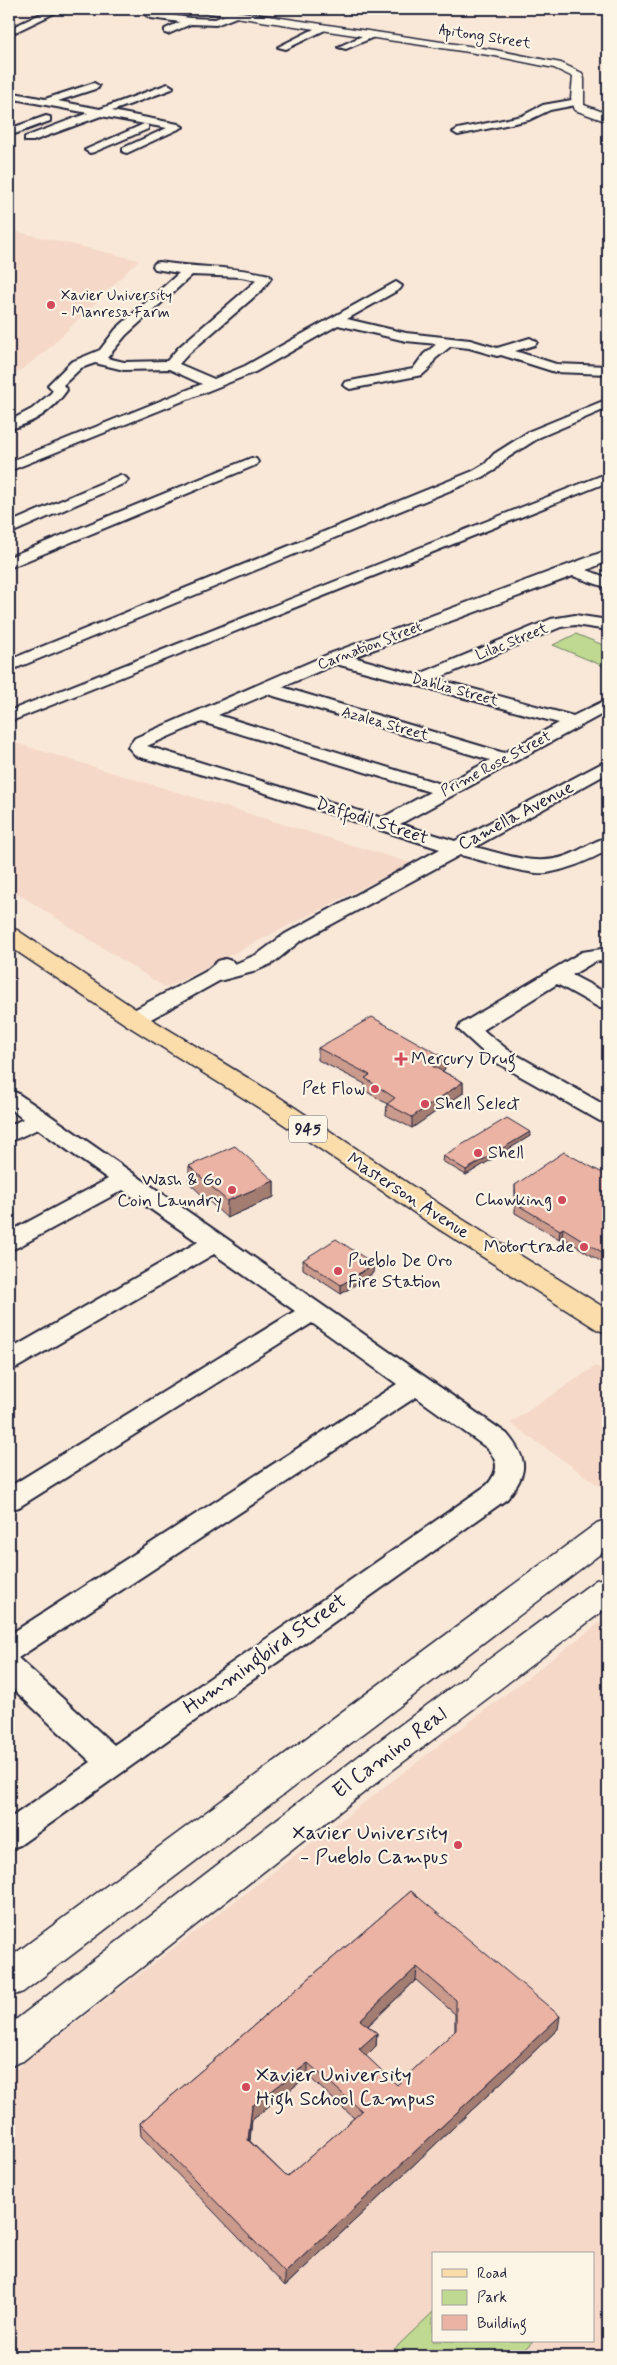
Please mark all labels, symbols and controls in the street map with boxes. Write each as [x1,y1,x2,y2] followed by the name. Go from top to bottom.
[437,20,533,55] street label: Apitong Street
[61,286,172,323] place label: Xavier University - Manresa Farm
[45,299,57,311] marker: Xavier University - Manresa Farm
[315,617,426,675] street label: Carnation Street
[473,618,551,666] street label: Lilac Street
[409,669,501,711] street label: Dahlia Street
[339,702,431,746] street label: Azalea Street
[437,727,555,801] street label: Prime Rose Street
[454,775,578,857] street label: Camella Avenue
[312,792,431,852] street label: Daffodil Street
[411,1047,516,1073] place label: Mercury Drug
[395,1053,407,1065] marker: Mercury Drug
[302,1077,365,1101] place label: Pet Flow
[369,1083,381,1095] marker: Pet Flow
[435,1092,520,1116] place label: Shell Select
[419,1098,431,1110] marker: Shell Select
[289,1116,327,1142] road number: 945
[488,1141,524,1165] place label: Shell
[342,1147,474,1245] street label: Masterson Avenue
[472,1147,484,1159] marker: Shell
[117,1168,222,1213] place label: Wash & Go Coin Laundry
[226,1184,238,1196] marker: Wash & Go Coin Laundry
[475,1188,552,1212] place label: Chowking
[556,1194,568,1206] marker: Chowking
[484,1235,574,1259] place label: Motortrade
[578,1241,590,1253] marker: Motortrade
[348,1249,452,1294] place label: Pueblo De Oro Fire Station
[332,1265,344,1277] marker: Pueblo De Oro Fire Station
[178,1587,354,1723] street label: Hummingbird Street
[327,1701,453,1805] street label: El Camino Real
[292,1819,448,1871] place label: Xavier University - Pueblo Campus
[452,1839,464,1851] marker: Xavier University - Pueblo Campus
[256,2061,435,2115] place label: Xavier University High School Campus
[240,2081,252,2093] marker: Xavier University High School Campus
[432,2252,594,2342] legend
[477,2264,507,2284] text: Road
[477,2288,507,2308] text: Park
[477,2314,527,2335] text: Building

